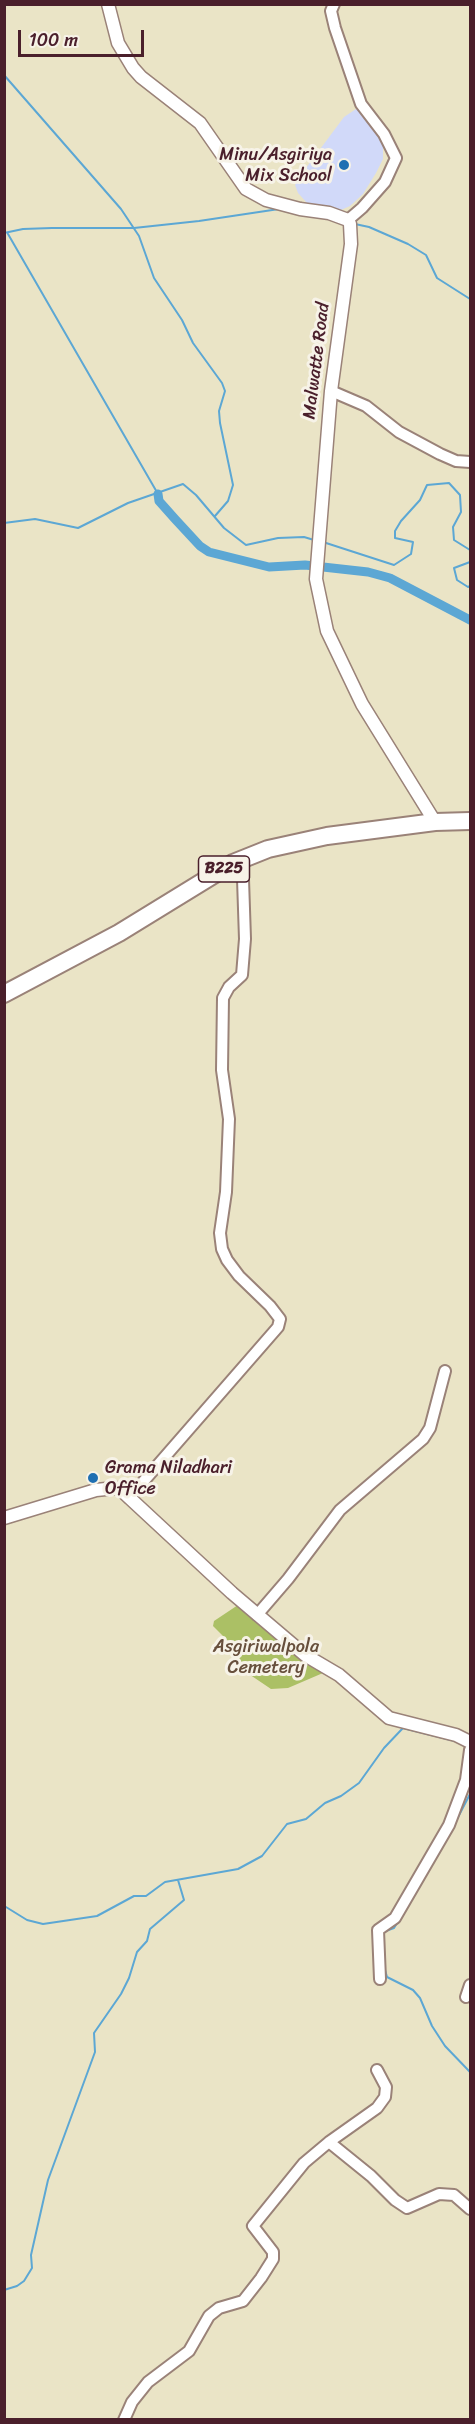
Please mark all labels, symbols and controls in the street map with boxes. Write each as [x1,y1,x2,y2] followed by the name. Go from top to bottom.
[21,18,147,56] scale bar
[29,24,78,56] text: 100 m
[219,144,332,186] place label: Minu/Asgiriya Mix School
[337,158,351,172] marker: Minu/Asgiriya Mix School
[299,302,335,420] street label: Malwatte Road
[198,856,250,882] road number: B225
[105,1457,232,1500] place label: Grama Niladhari Office
[86,1471,100,1485] marker: Grama Niladhari Office
[213,1636,319,1678] park label: Asgiriwalpola Cemetery

